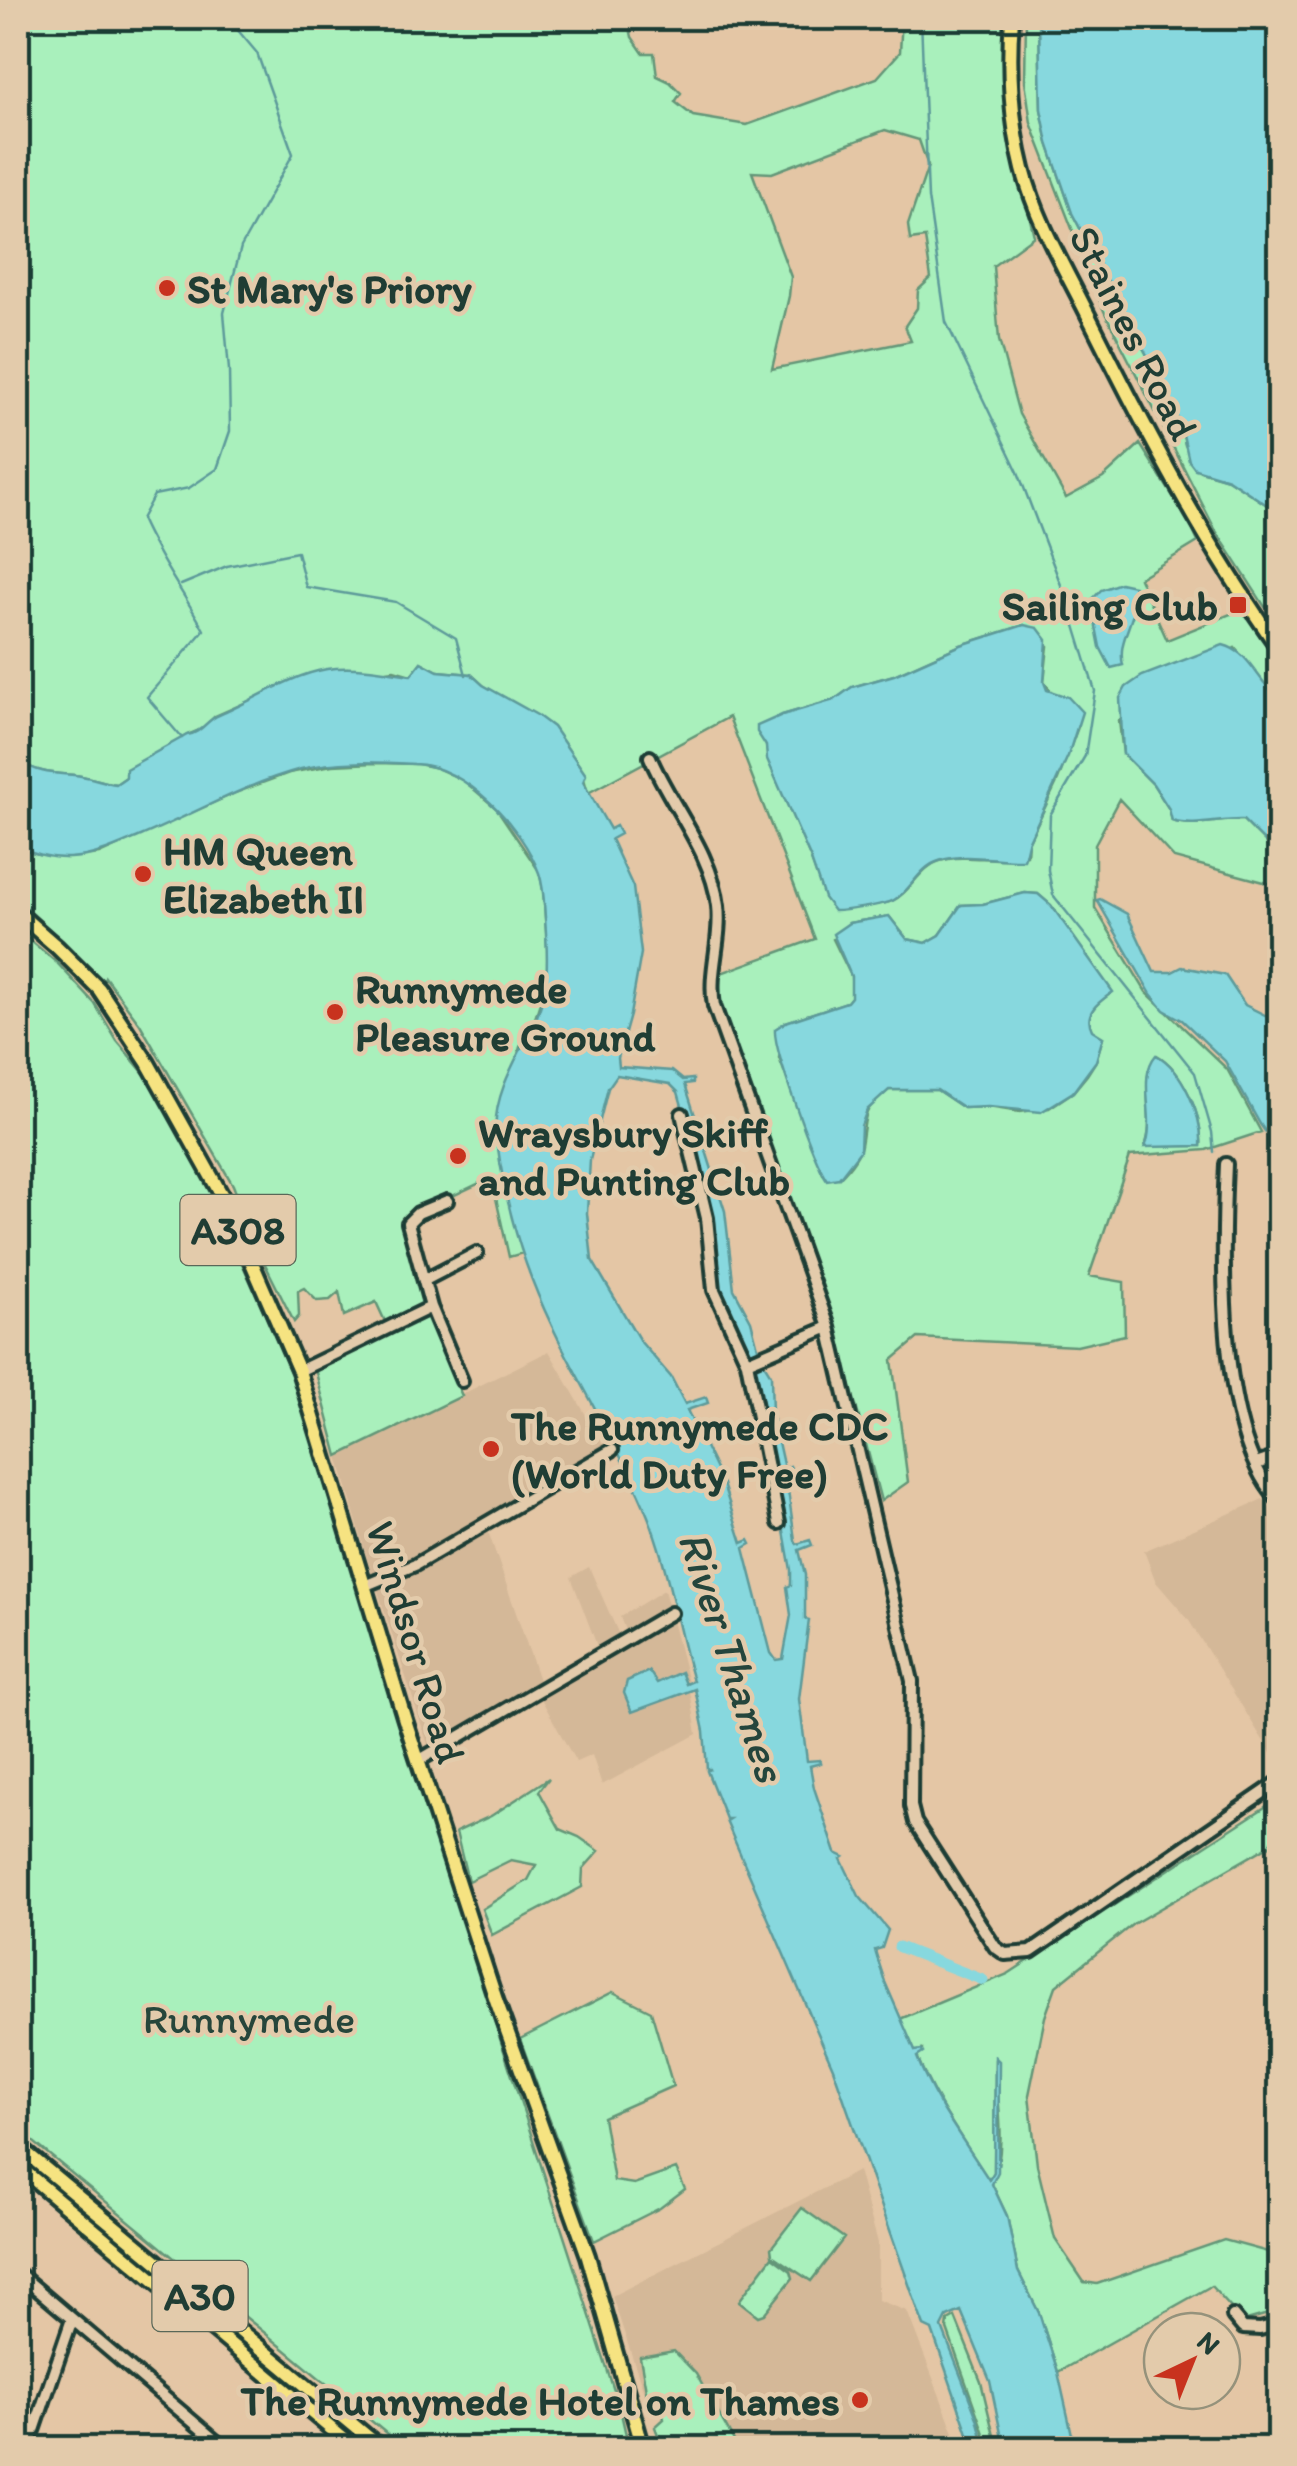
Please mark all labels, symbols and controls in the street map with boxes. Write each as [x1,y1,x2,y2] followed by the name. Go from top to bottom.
[1058,217,1210,449] street label: Staines Road
[187,263,472,314] place label: St Mary's Priory
[156,277,178,299] marker: St Mary's Priory
[1002,580,1218,631] place label: Sailing Club
[1227,594,1249,616] marker: Sailing Club
[163,825,364,924] place label: HM Queen Elizabeth II
[132,863,154,885] marker: HM Queen Elizabeth II
[355,963,655,1062] place label: Runnymede Pleasure Ground
[324,1001,346,1023] marker: Runnymede Pleasure Ground
[478,1107,790,1206] place label: Wraysbury Skiff and Punting Club
[447,1145,469,1167] marker: Wraysbury Skiff and Punting Club
[180,1195,296,1265] road number: A308
[510,1400,889,1499] place label: The Runnymede CDC (World Duty Free)
[480,1438,502,1460] marker: The Runnymede CDC (World Duty Free)
[355,1515,477,1769] street label: Windsor Road
[667,1524,799,1790] water label: River Thames
[143,1993,355,2044] park label: Runnymede
[152,2261,248,2331] road number: A30
[1142,2311,1242,2411] north arrow
[1191,2324,1228,2362] text: N
[240,2375,840,2426] place label: The Runnymede Hotel on Thames
[849,2389,871,2411] marker: The Runnymede Hotel on Thames

